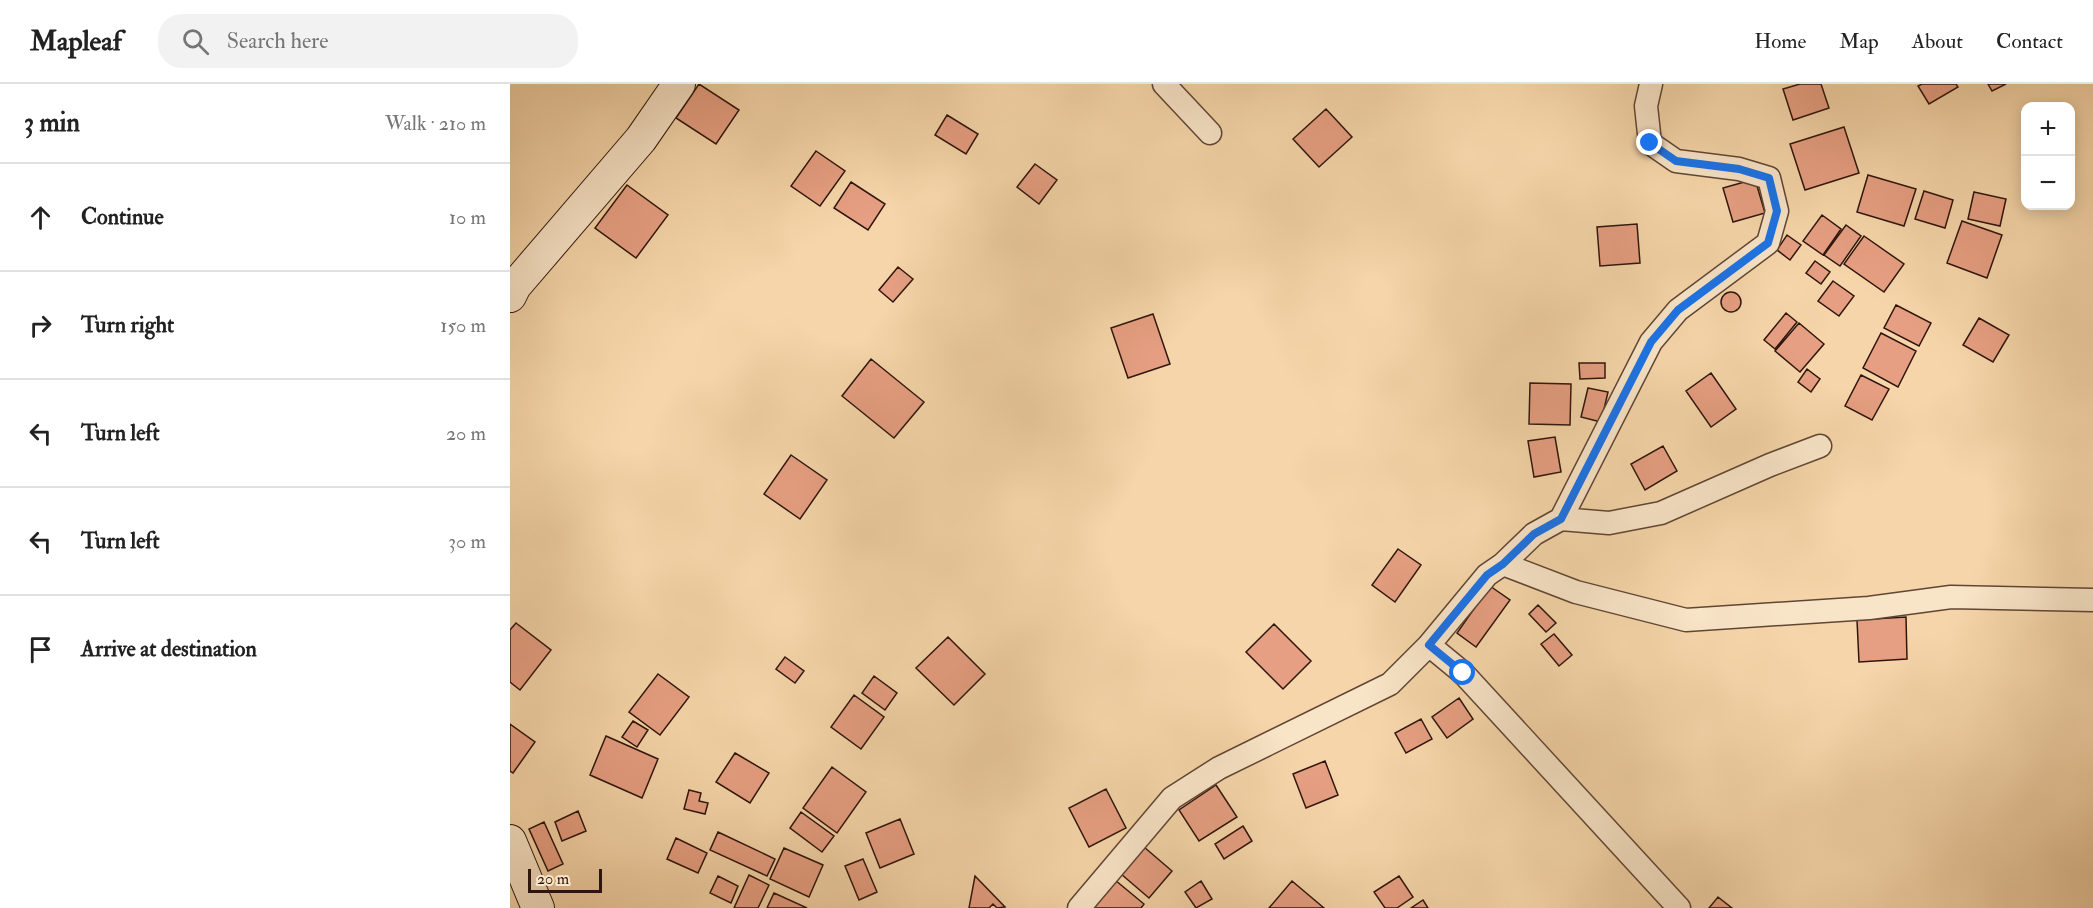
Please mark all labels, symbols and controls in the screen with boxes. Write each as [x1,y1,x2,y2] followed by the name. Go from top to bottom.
[158,14,578,68] search box
[30,24,122,59] text: Mapleaf
[179,25,212,58] icon: search
[227,27,328,55] text: Search here
[1754,28,1806,55] text: Home
[1839,28,1879,55] text: Map
[1912,28,1963,55] text: About
[1996,28,2063,55] text: Contact
[2021,102,2075,210] map controls
[2021,102,2075,156] button: +
[24,107,80,139] text: 3 min
[385,111,486,136] text: Walk · 210 m
[1636,129,1662,155] route end
[2021,156,2075,210] button: −
[24,201,57,234] icon: ahead
[81,203,164,231] text: Continue
[449,205,486,230] text: 10 m
[24,309,57,342] icon: right
[81,311,174,339] text: Turn right
[440,313,486,338] text: 150 m
[24,417,57,450] icon: left
[81,419,160,447] text: Turn left
[446,421,486,446] text: 20 m
[24,525,57,558] icon: left
[81,527,160,555] text: Turn left
[448,529,486,554] text: 30 m
[24,633,57,666] icon: arrive
[81,635,257,663] text: Arrive at destination
[1449,659,1475,685] route start
[528,866,602,894] scale bar
[537,869,569,889] text: 20 m

